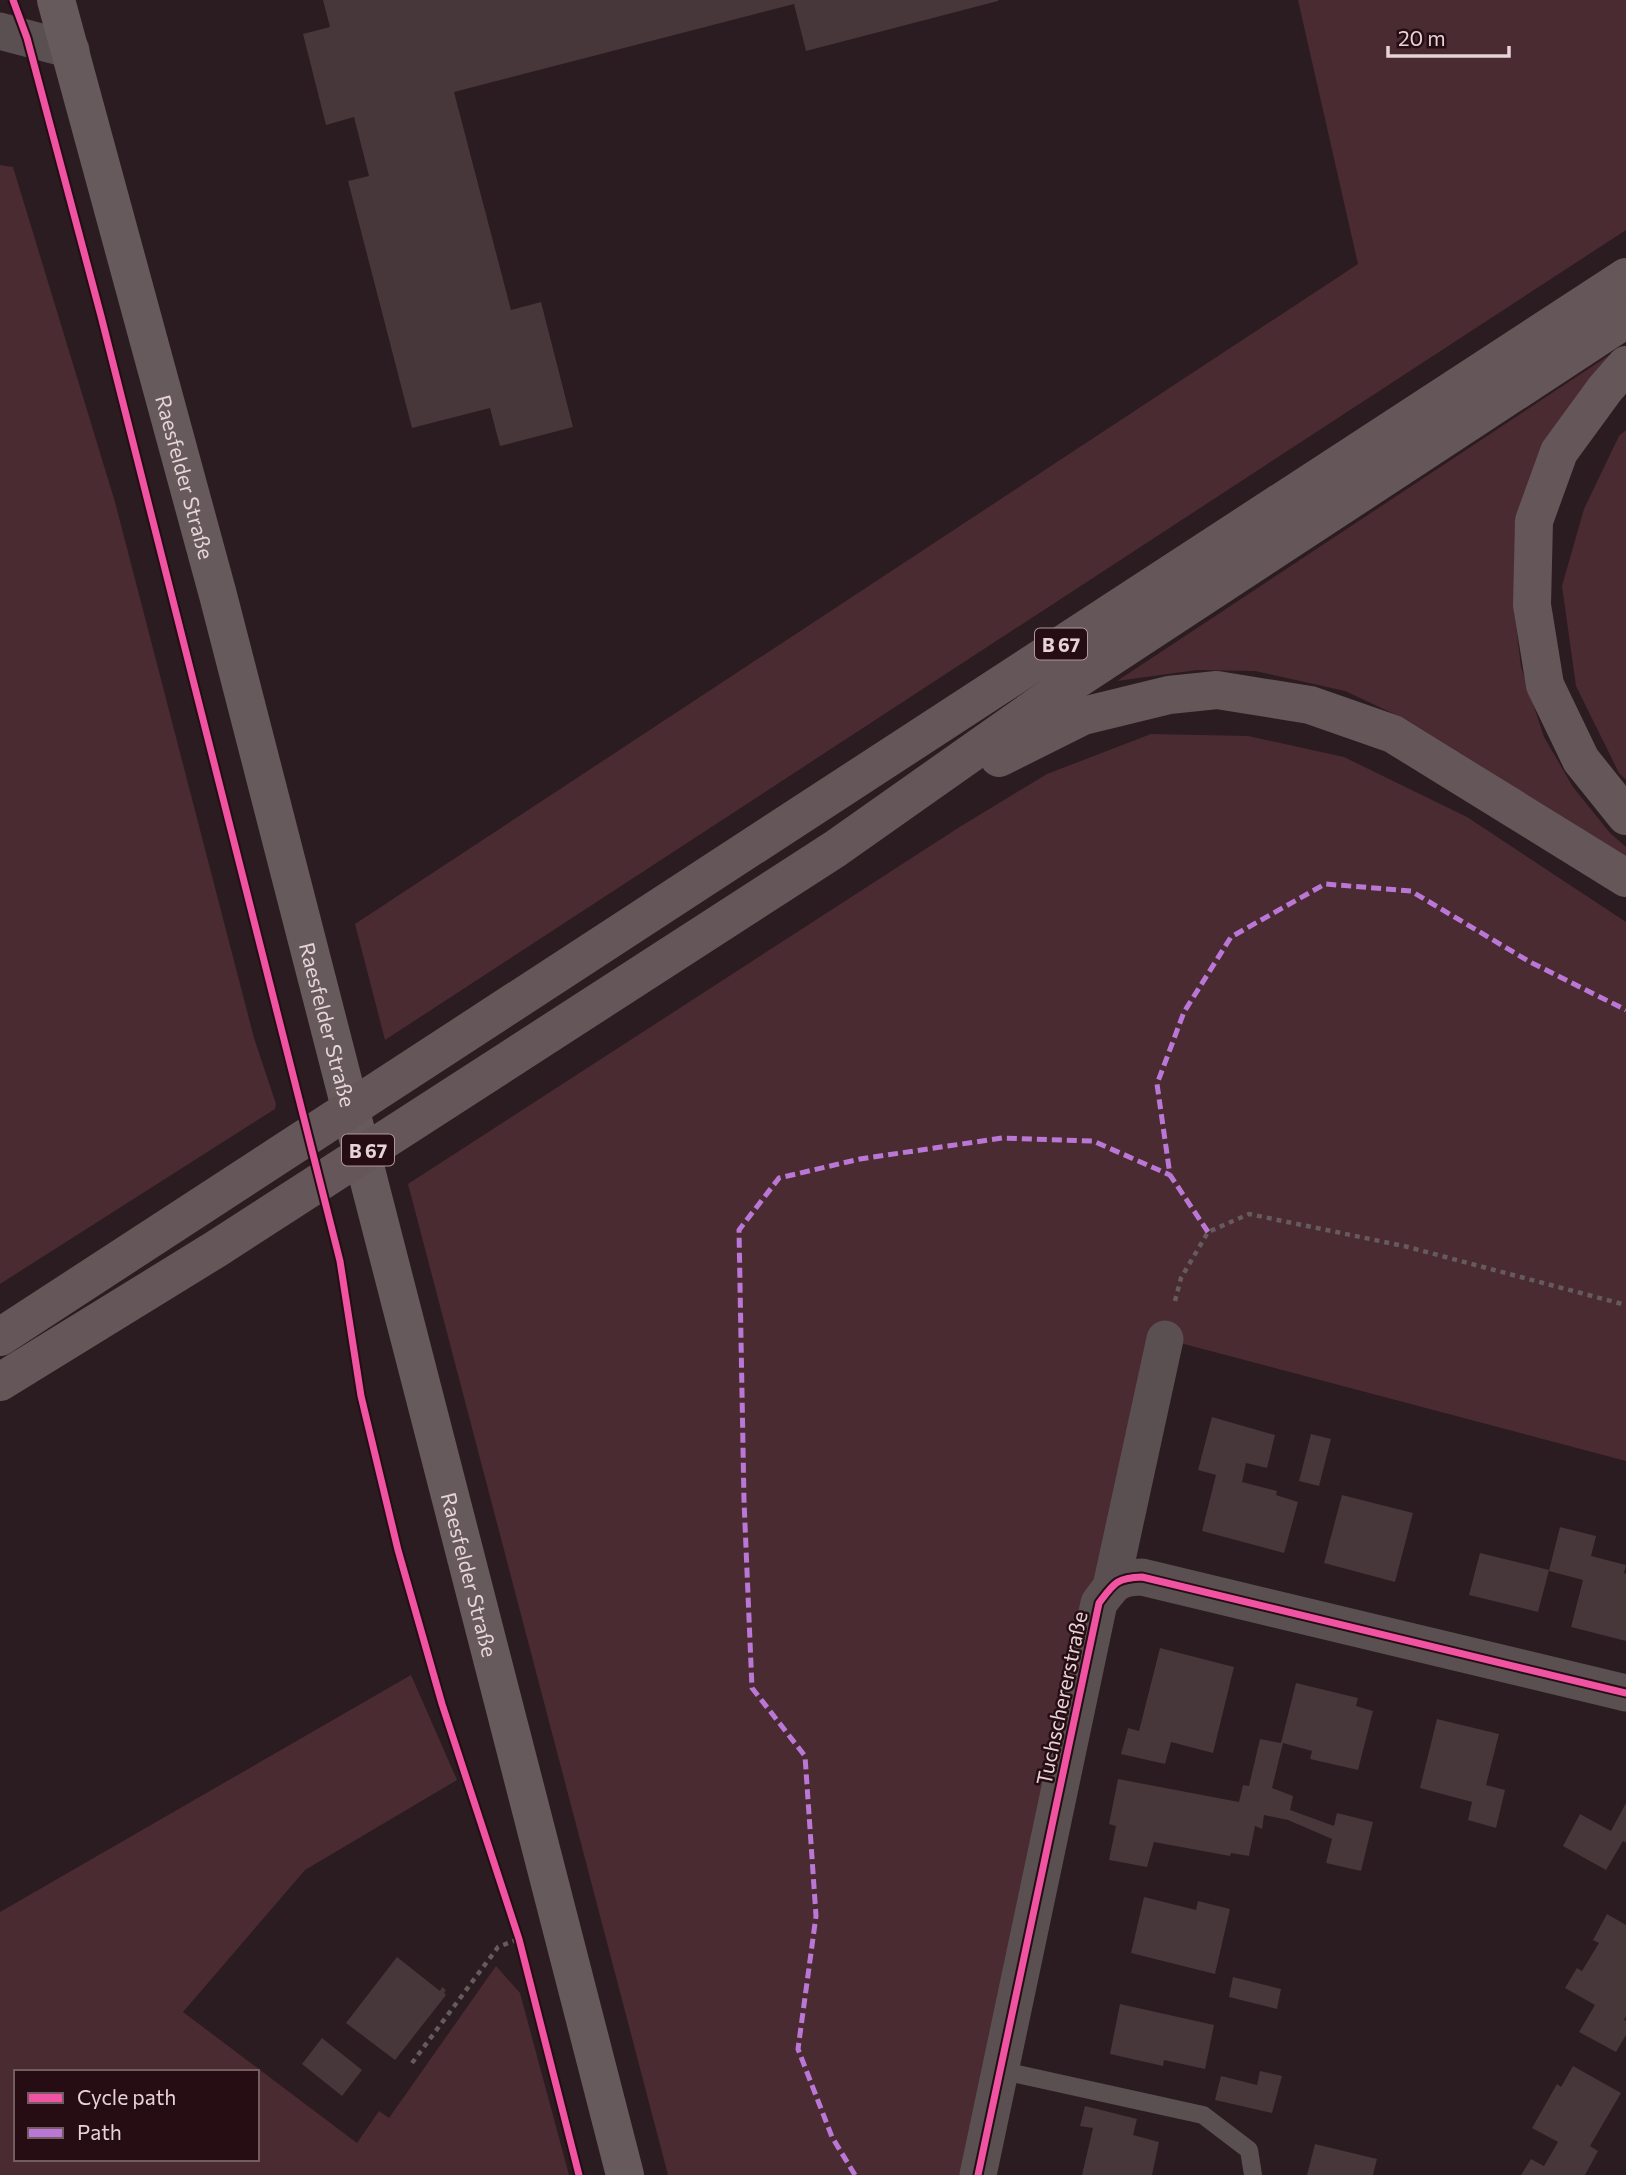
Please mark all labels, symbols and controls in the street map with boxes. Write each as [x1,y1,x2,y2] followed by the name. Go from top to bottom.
[1388,14,1509,58] scale bar
[1398,25,1446,50] text: 20 m
[151,392,220,562] street label: Raesfelder Straße
[1035,628,1087,660] road number: B 67
[295,939,362,1109] street label: Raesfelder Straße
[342,1134,394,1166] road number: B 67
[437,1489,503,1659] street label: Raesfelder Straße
[1030,1609,1092,1787] street label: Tuchschererstraße
[14,2070,259,2161] legend
[77,2084,176,2109] text: Cycle path
[77,2119,122,2144] text: Path

